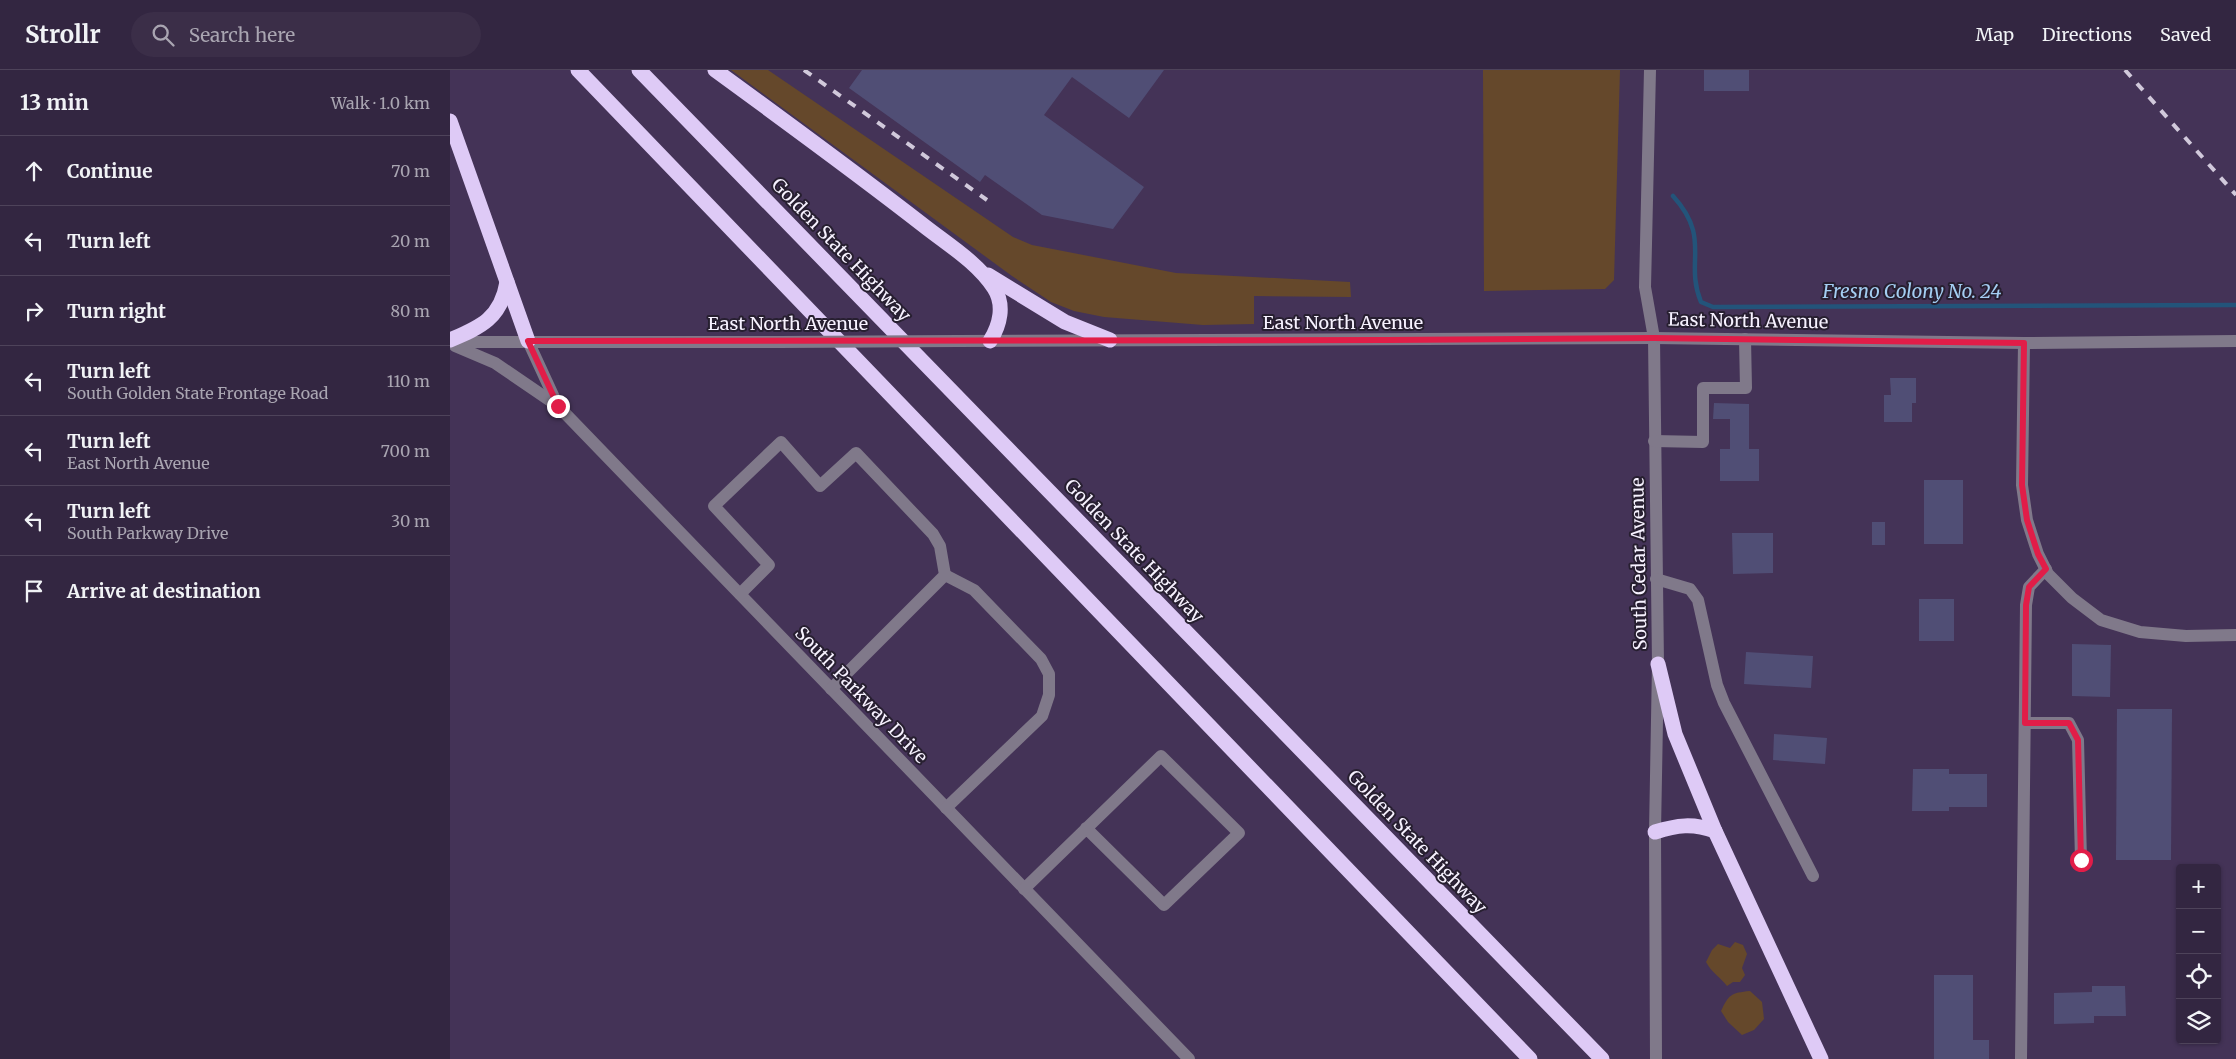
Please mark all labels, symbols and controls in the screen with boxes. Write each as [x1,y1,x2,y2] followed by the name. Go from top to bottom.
[131,12,481,57] search box
[25,19,101,50] text: Strollr
[149,21,177,49] icon: search
[189,23,295,47] text: Search here
[1976,23,2014,46] text: Map
[2042,23,2132,46] text: Directions
[2160,23,2211,46] text: Saved
[20,89,89,116] text: 13 min
[331,93,430,113] text: Walk · 1.0 km
[20,157,48,185] icon: ahead
[67,159,153,183] text: Continue
[391,161,430,181] text: 70 m
[767,173,916,327] street label: Golden State Highway
[20,227,48,255] icon: left
[67,229,151,253] text: Turn left
[391,231,430,251] text: 20 m
[1821,279,2002,303] water label: Fresno Colony No. 24
[20,297,48,325] icon: right
[67,299,166,323] text: Turn right
[391,301,430,321] text: 80 m
[1668,308,1828,333] street label: East North Avenue
[1263,311,1423,334] street label: East North Avenue
[708,312,868,335] street label: East North Avenue
[67,359,151,383] text: Turn left
[20,367,48,395] icon: left
[387,371,430,391] text: 110 m
[67,383,329,403] text: South Golden State Frontage Road
[547,395,570,418] route end
[67,429,151,453] text: Turn left
[20,437,48,465] icon: left
[381,441,430,461] text: 700 m
[67,453,210,473] text: East North Avenue
[1060,474,1209,628] street label: Golden State Highway
[1625,477,1652,651] street label: South Cedar Avenue
[67,499,151,523] text: Turn left
[20,507,48,535] icon: left
[391,511,430,531] text: 30 m
[67,523,228,543] text: South Parkway Drive
[20,577,48,605] icon: arrive
[67,579,261,603] text: Arrive at destination
[790,621,933,768] street label: South Parkway Drive
[1343,765,1492,919] street label: Golden State Highway
[2070,849,2093,872] route start
[2176,864,2221,1044] map controls
[2176,864,2221,909] button: +
[2176,909,2221,954] button: −
[2176,954,2221,999] button: locate
[2176,999,2221,1044] button: layers

